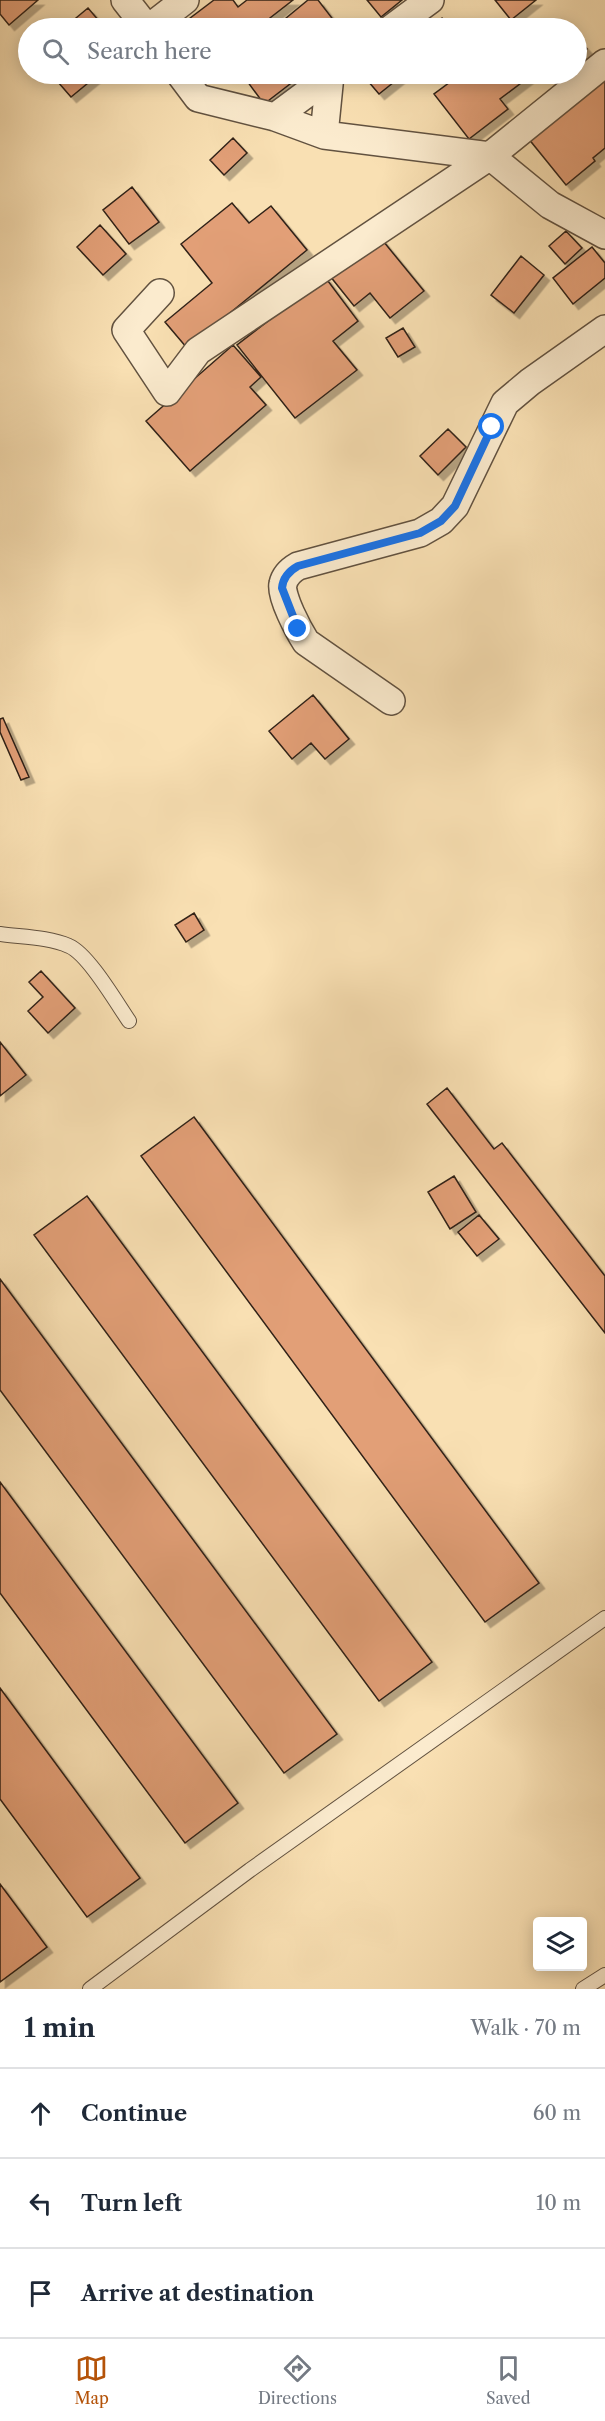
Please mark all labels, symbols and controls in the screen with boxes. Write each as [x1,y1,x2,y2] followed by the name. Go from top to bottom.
[18,18,587,84] search box
[39,35,72,68] icon: search
[87,38,212,65] text: Search here
[478,413,504,439] route start
[284,615,310,641] route end
[533,1917,587,1971] map controls
[533,1917,587,1971] button: layers
[24,2012,95,2044] text: 1 min
[470,2016,581,2040] text: Walk · 70 m
[24,2097,57,2130] icon: ahead
[81,2100,187,2127] text: Continue
[533,2101,581,2125] text: 60 m
[24,2187,57,2220] icon: left
[81,2190,182,2217] text: Turn left
[536,2191,581,2215] text: 10 m
[24,2277,57,2310] icon: arrive
[81,2280,314,2307] text: Arrive at destination
[75,2352,109,2408] tab: Map
[258,2352,337,2408] tab: Directions
[486,2352,530,2408] tab: Saved

